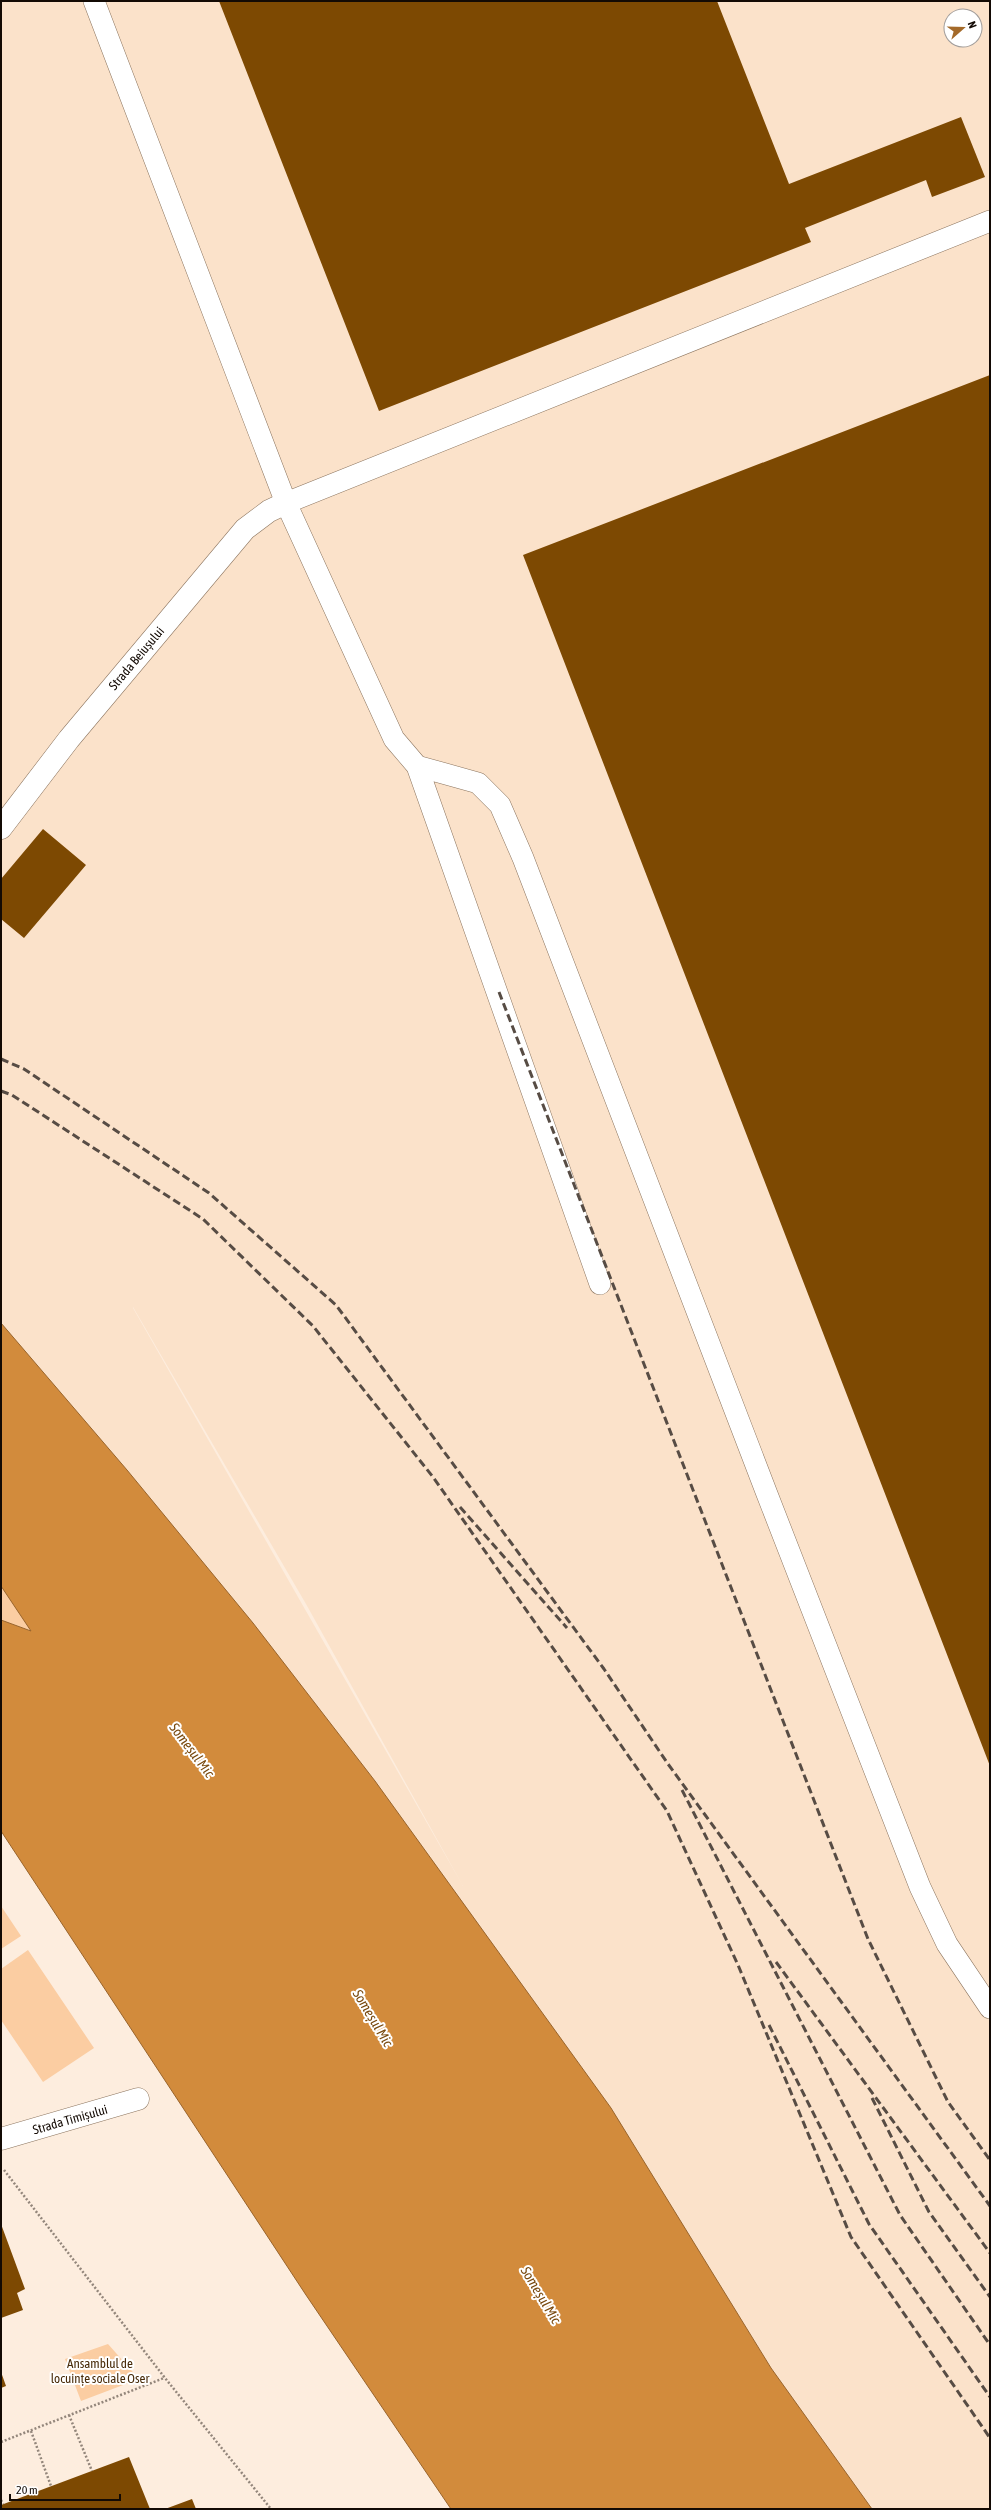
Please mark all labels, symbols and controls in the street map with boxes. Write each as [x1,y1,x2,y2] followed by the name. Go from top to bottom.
[943,8,983,48] north arrow
[966,19,979,30] text: N
[106,624,167,693] street label: Strada Beiușului
[166,1719,218,1781] water label: Someșul Mic
[349,1986,397,2050] water label: Someșul Mic
[31,2102,109,2137] street label: Strada Timișului
[517,2263,565,2327] water label: Someșul Mic
[51,2356,149,2386] park label: Ansamblul de locuințe sociale Oser
[10,2476,120,2502] scale bar
[16,2483,38,2497] text: 20 m

